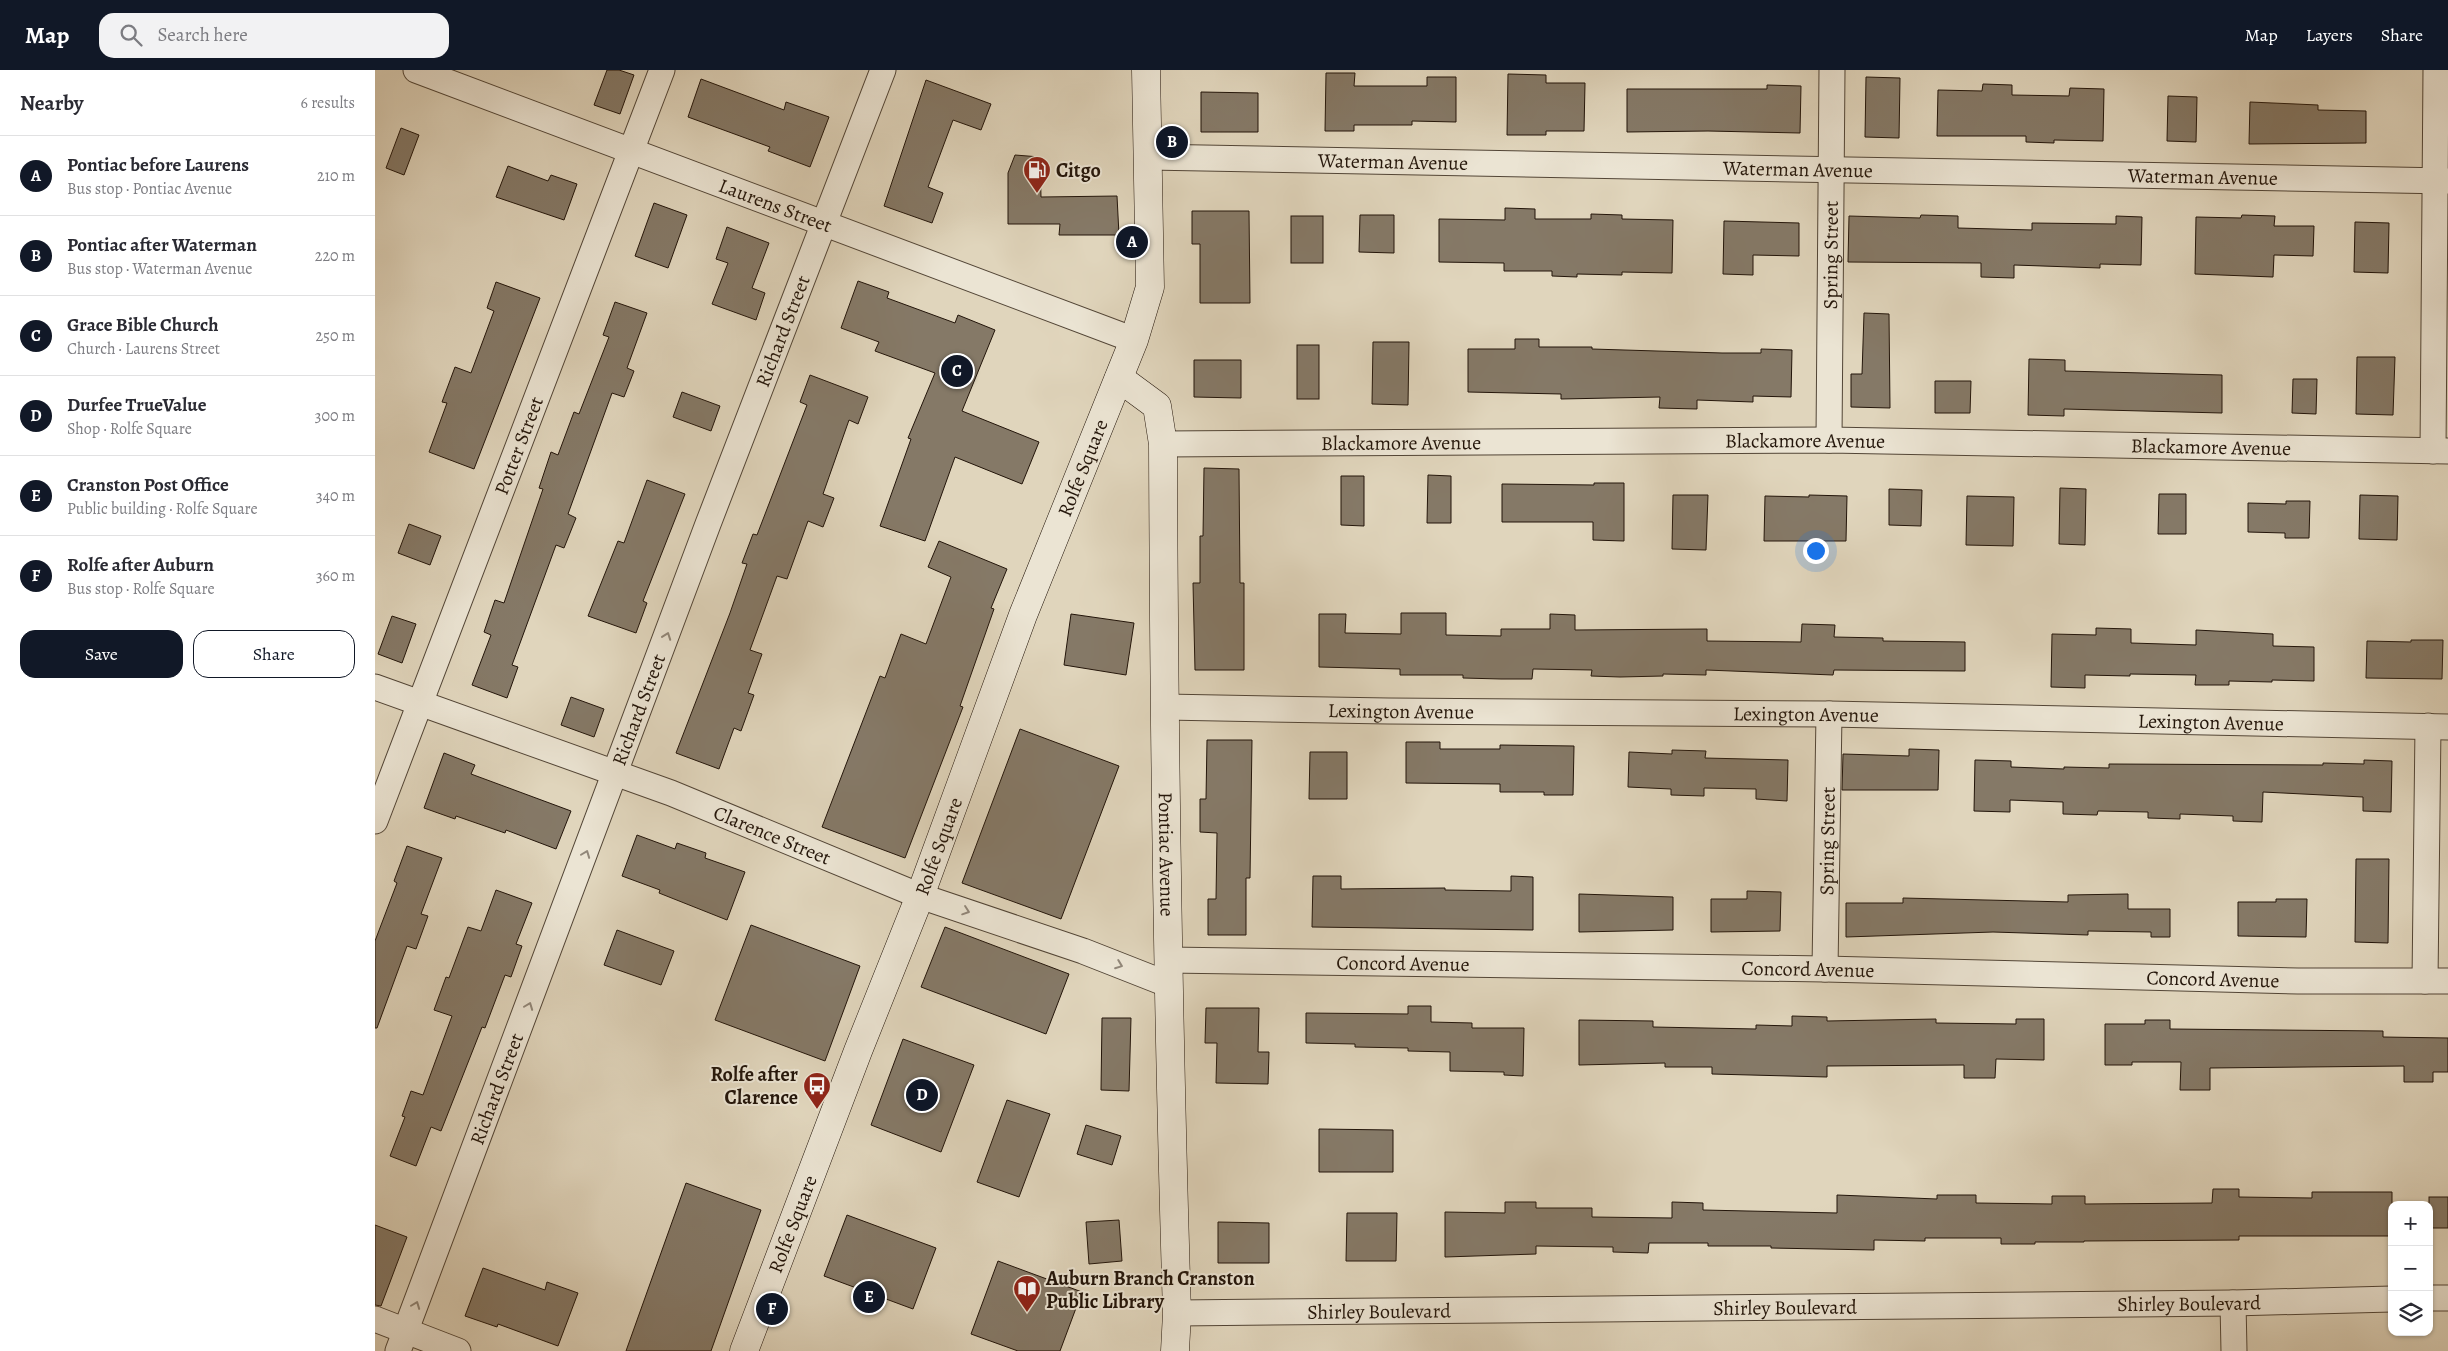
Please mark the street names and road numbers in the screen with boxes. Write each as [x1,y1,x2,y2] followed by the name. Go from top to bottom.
[1317,147,1468,176] street label: Waterman Avenue
[1722,154,1873,184] street label: Waterman Avenue
[2127,162,2278,191] street label: Waterman Avenue
[715,172,836,239] street label: Laurens Street
[1817,200,1844,309] street label: Spring Street
[749,271,816,391] street label: Richard Street
[487,392,550,498] street label: Potter Street
[1051,415,1114,520] street label: Rolfe Square
[1725,426,1885,454] street label: Blackamore Avenue
[1321,429,1481,457] street label: Blackamore Avenue
[2131,432,2291,462] street label: Blackamore Avenue
[605,649,672,769] street label: Richard Street
[1328,696,1474,725] street label: Lexington Avenue
[1733,700,1879,729] street label: Lexington Avenue
[2138,707,2284,737] street label: Lexington Avenue
[1813,786,1841,896] street label: Spring Street
[1152,792,1181,917] street label: Pontiac Avenue
[908,793,969,899] street label: Rolfe Square
[710,799,835,871] street label: Clarence Street
[1336,949,1470,978] street label: Concord Avenue
[1741,954,1875,984] street label: Concord Avenue
[2146,964,2280,994] street label: Concord Avenue
[463,1029,530,1149] street label: Richard Street
[761,1171,823,1277] street label: Rolfe Square
[2117,1289,2261,1318] street label: Shirley Boulevard
[1713,1293,1857,1321] street label: Shirley Boulevard
[1307,1297,1451,1325] street label: Shirley Boulevard

